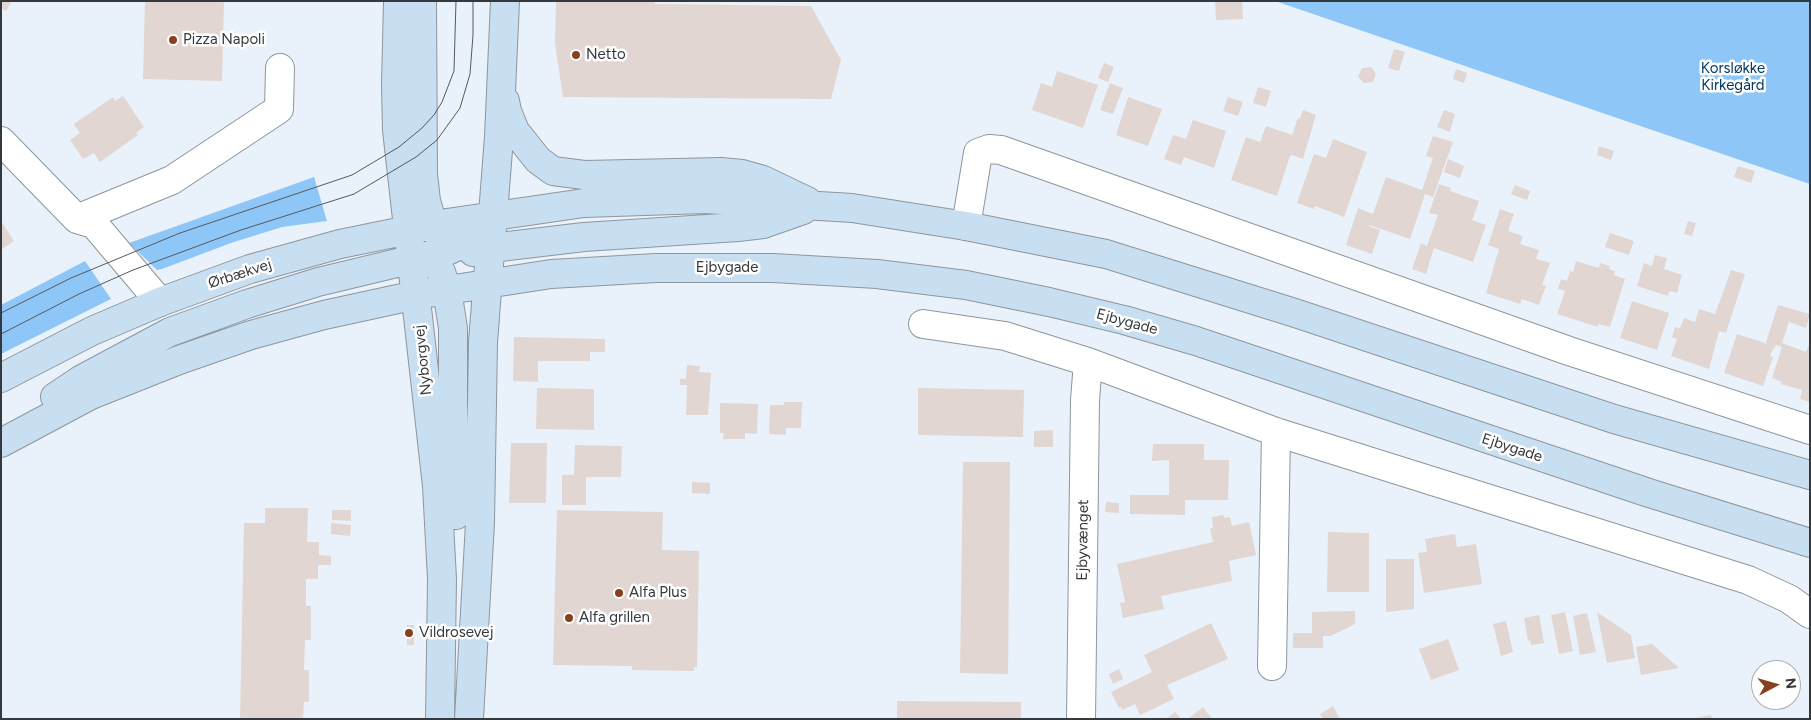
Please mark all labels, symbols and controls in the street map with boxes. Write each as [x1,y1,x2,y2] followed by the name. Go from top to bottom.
[183,31,265,49] place label: Pizza Napoli
[167,34,179,46] marker: Pizza Napoli
[586,46,626,64] place label: Netto
[570,49,582,61] marker: Netto
[1701,60,1765,95] park label: Korsløkke Kirkegård
[206,255,274,293] street label: Ørbækvej
[696,259,758,277] street label: Ejbygade
[1094,305,1160,339] street label: Ejbygade
[410,324,436,396] street label: Nyborgvej
[1479,430,1545,466] street label: Ejbygade
[1073,499,1093,581] street label: Ejbyvænget
[629,584,687,602] place label: Alfa Plus
[613,587,625,599] marker: Alfa Plus
[579,609,650,627] place label: Alfa grillen
[563,612,575,624] marker: Alfa grillen
[419,624,494,642] place label: Vildrosevej
[403,627,415,639] marker: Vildrosevej
[1751,660,1801,710] north arrow
[1781,677,1799,690] text: N

